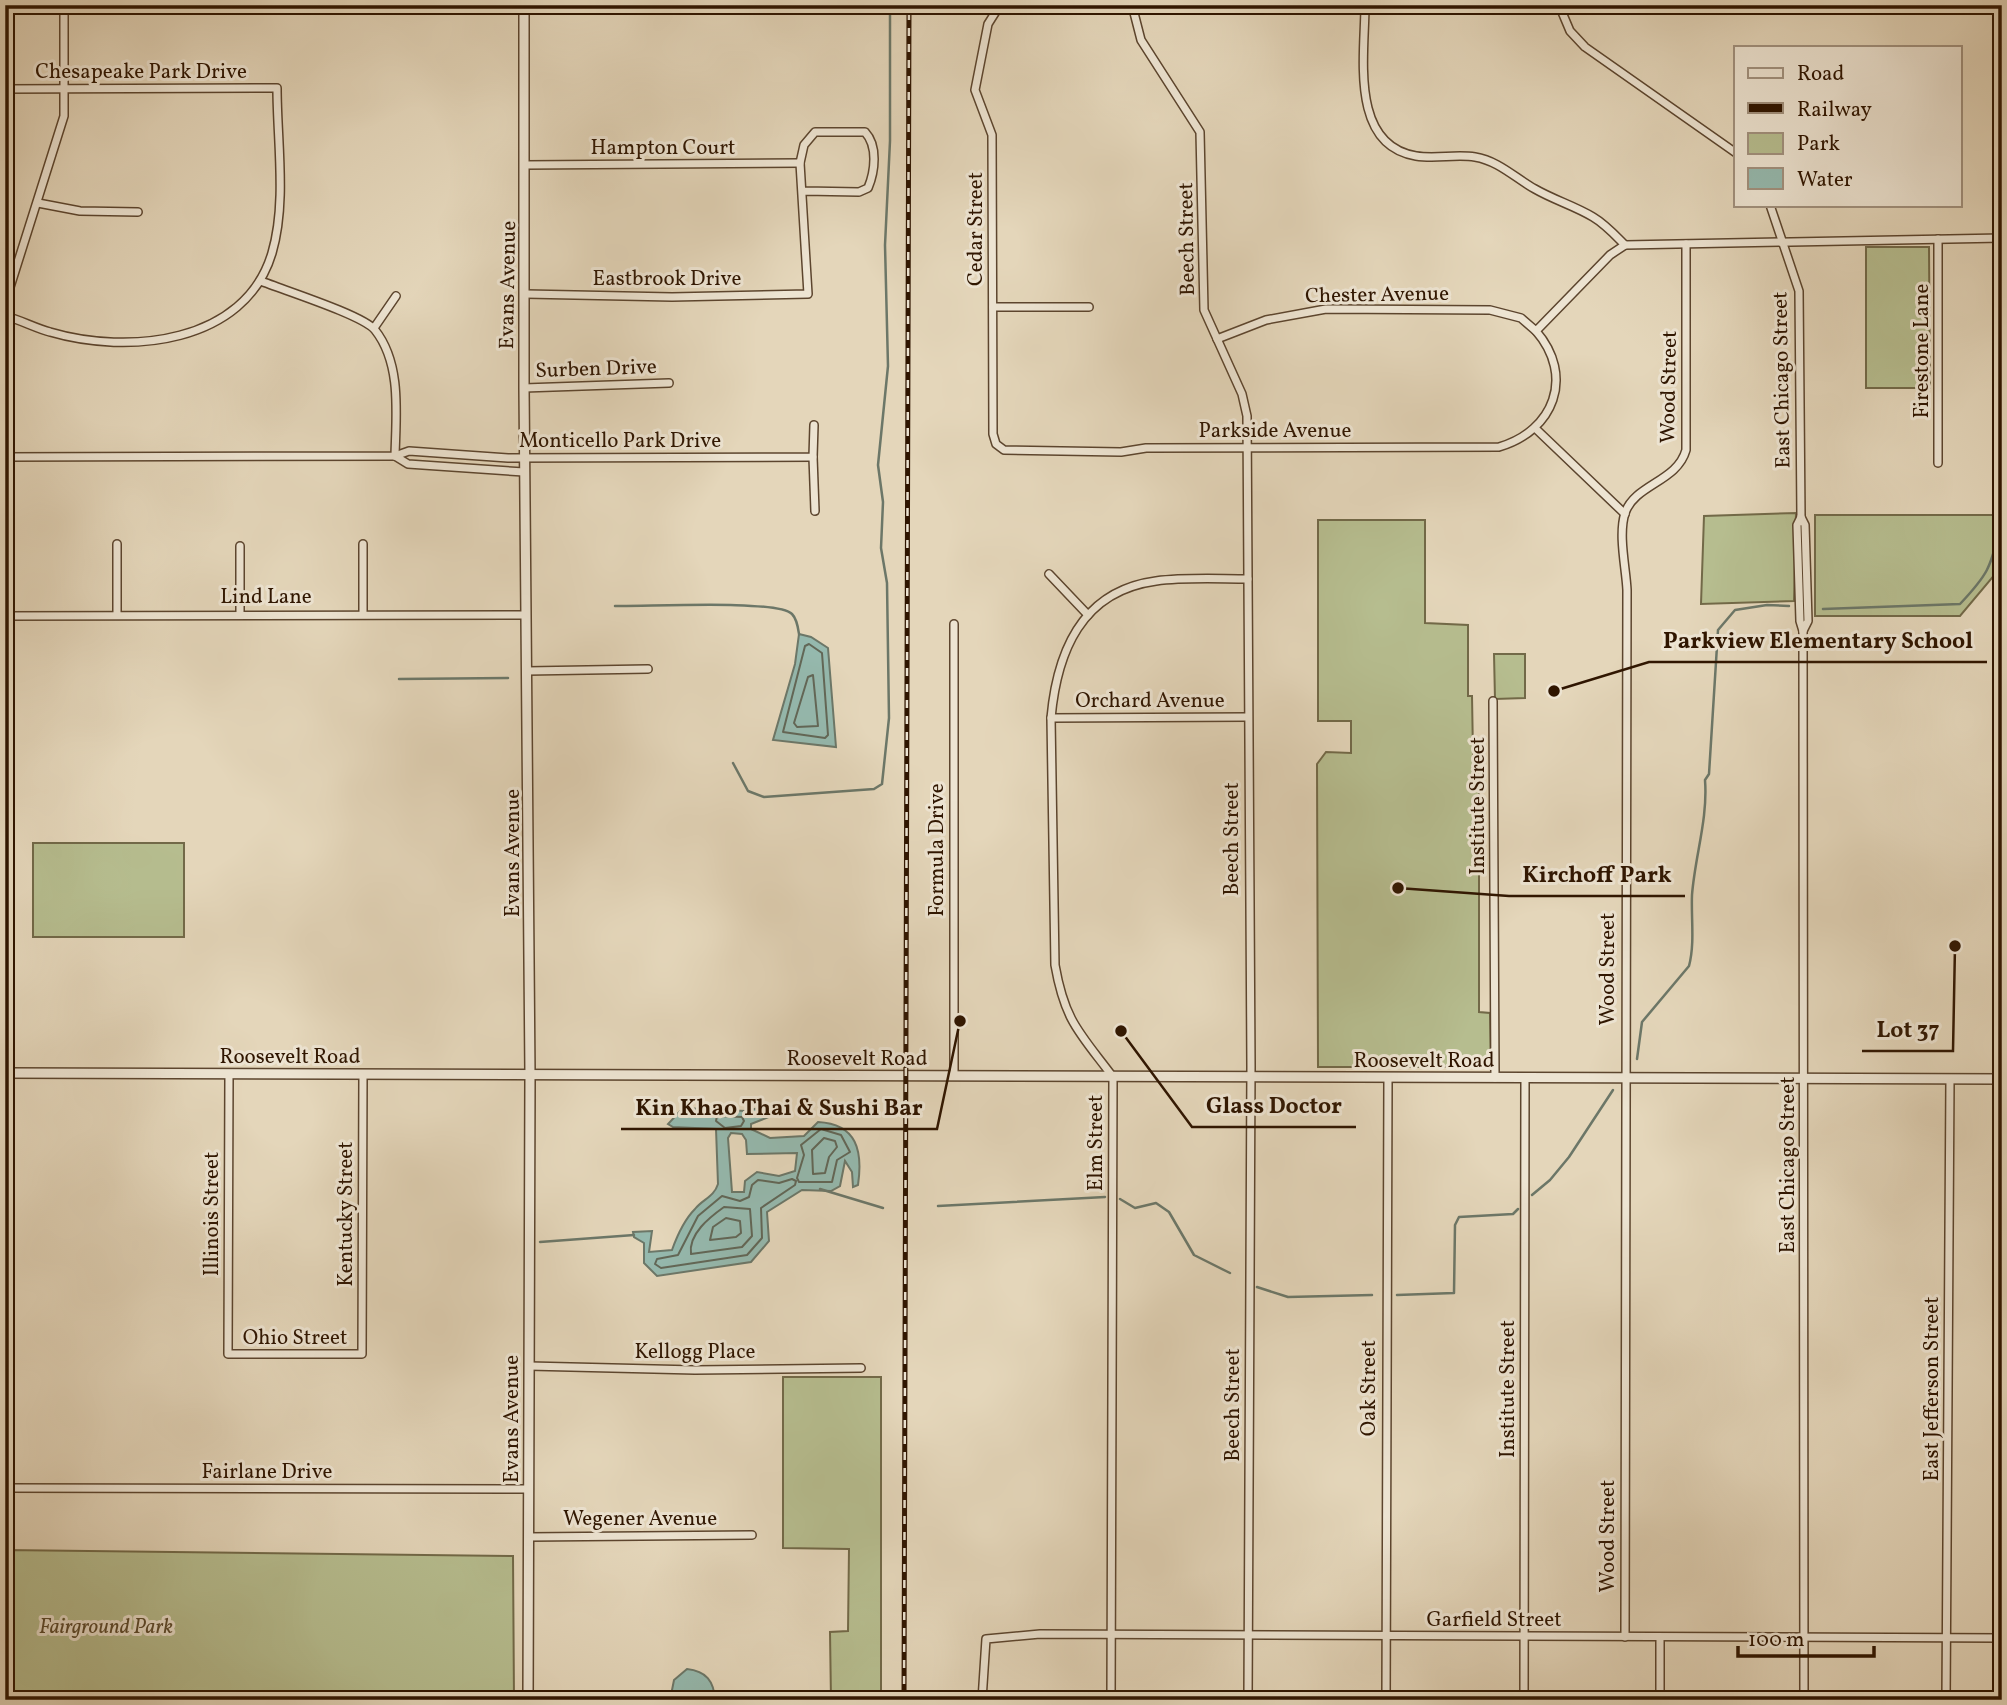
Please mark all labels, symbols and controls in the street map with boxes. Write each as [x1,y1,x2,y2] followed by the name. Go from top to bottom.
[1734,46,1962,206] legend
[35,58,247,87] street label: Chesapeake Park Drive
[1797,60,1844,89] text: Road
[1797,96,1873,125] text: Railway
[1797,130,1840,159] text: Park
[591,134,735,163] street label: Hampton Court
[1797,166,1853,195] text: Water
[962,172,991,286] street label: Cedar Street
[1172,182,1203,296] street label: Beech Street
[493,220,524,350] street label: Evans Avenue
[593,265,741,294] street label: Eastbrook Drive
[1305,280,1449,311] street label: Chester Avenue
[1908,283,1937,418] street label: Firestone Lane
[1766,291,1799,469] street label: East Chicago Street
[1654,330,1685,444] street label: Wood Street
[535,353,657,386] street label: Surben Drive
[1199,417,1351,446] street label: Parkside Avenue
[519,427,721,456] street label: Monticello Park Drive
[220,583,312,612] street label: Lind Lane
[1649,618,1987,662] callout: Parkview Elementary School
[1663,626,1973,658] text: Parkview Elementary School
[1075,687,1225,716] street label: Orchard Avenue
[1464,737,1493,875] street label: Institute Street
[1218,782,1247,896] street label: Beech Street
[923,783,952,917] street label: Formula Drive
[499,789,528,917] street label: Evans Avenue
[1509,852,1685,896] callout: Kirchoff Park
[1522,860,1672,892] text: Kirchoff Park
[1594,913,1623,1025] street label: Wood Street
[1862,1007,1953,1051] callout: Lot 37
[1877,1015,1939,1047] text: Lot 37
[219,1043,361,1072] street label: Roosevelt Road
[786,1045,928,1074] street label: Roosevelt Road
[1353,1047,1495,1076] street label: Roosevelt Road
[1774,1076,1803,1254] street label: East Chicago Street
[1192,1083,1356,1127] callout: Glass Doctor
[621,1085,937,1129] callout: Kin Khao Thai & Sushi Bar
[1206,1091,1342,1123] text: Glass Doctor
[635,1093,923,1125] text: Kin Khao Thai & Sushi Bar
[1082,1095,1111,1191] street label: Elm Street
[332,1141,361,1287] street label: Kentucky Street
[198,1152,227,1276] street label: Illinois Street
[1918,1296,1947,1482] street label: East Jefferson Street
[1494,1320,1523,1458] street label: Institute Street
[243,1324,347,1353] street label: Ohio Street
[634,1338,756,1367] street label: Kellogg Place
[1355,1340,1384,1436] street label: Oak Street
[1219,1348,1248,1462] street label: Beech Street
[498,1355,527,1483] street label: Evans Avenue
[201,1458,333,1487] street label: Fairlane Drive
[1594,1480,1623,1592] street label: Wood Street
[563,1505,717,1534] street label: Wegener Avenue
[1426,1606,1562,1635] street label: Garfield Street
[39,1613,173,1642] park label: Fairground Park
[1738,1614,1874,1658] scale bar
[1748,1626,1805,1655] text: 100 m

